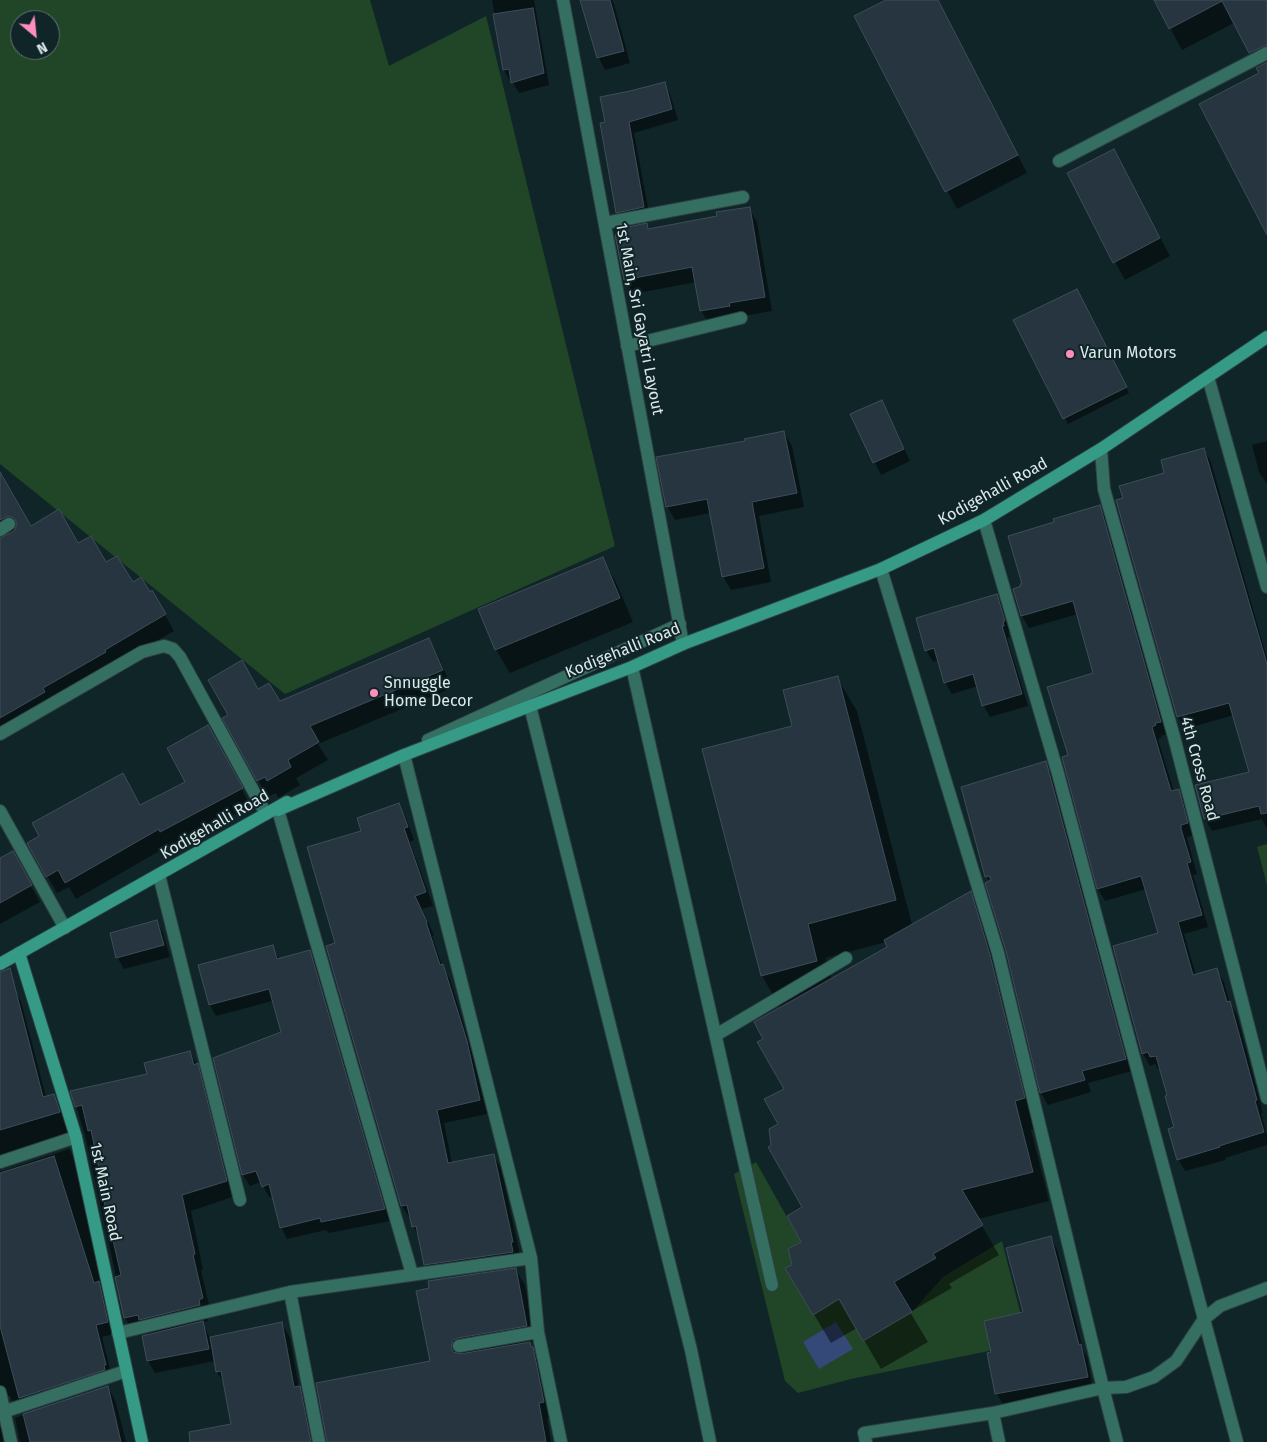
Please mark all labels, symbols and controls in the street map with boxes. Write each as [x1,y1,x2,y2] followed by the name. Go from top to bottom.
[10,10,60,60] north arrow
[34,38,50,57] text: N
[611,221,667,417] street label: 1st Main, Sri Gayatri Layout
[1080,344,1176,364] place label: Varun Motors
[1064,348,1076,360] marker: Varun Motors
[935,454,1051,530] street label: Kodigehalli Road
[563,619,683,683] street label: Kodigehalli Road
[384,674,473,712] place label: Snnuggle Home Decor
[368,687,380,699] marker: Snnuggle Home Decor
[1176,715,1222,823] street label: 4th Cross Road
[157,786,273,864] street label: Kodigehalli Road
[85,1141,125,1243] street label: 1st Main Road

